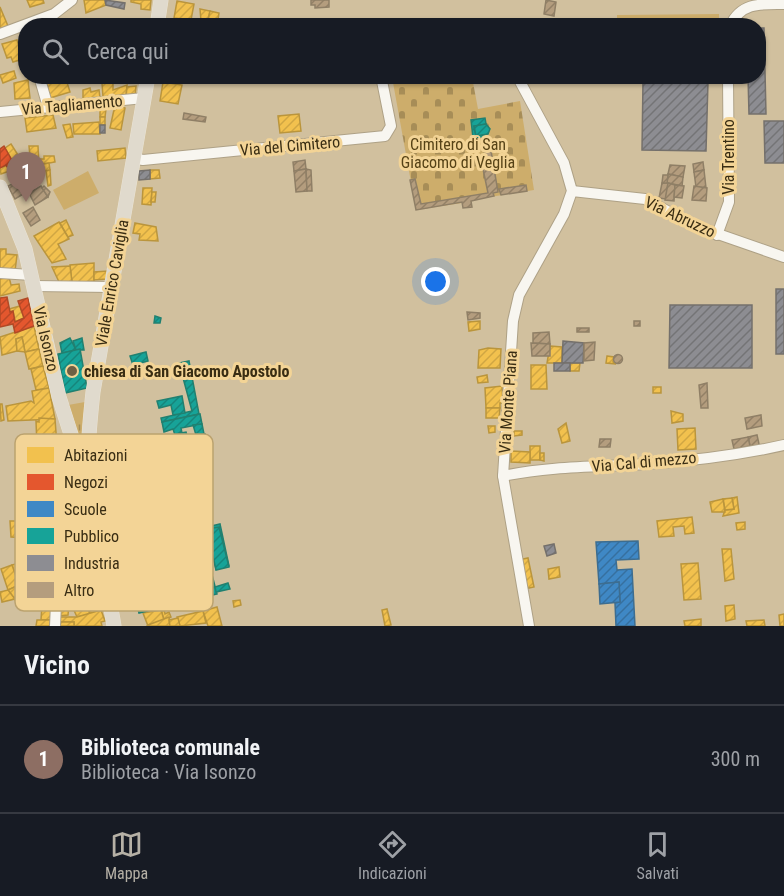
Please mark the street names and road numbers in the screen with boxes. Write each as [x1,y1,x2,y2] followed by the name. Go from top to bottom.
[21,91,123,119] street label: Via Tagliamento
[719,119,738,195] street label: Via Trentino
[239,132,341,160] street label: Via del Cimitero
[642,192,718,242] street label: Via Abruzzo
[91,218,133,348] street label: Viale Enrico Caviglia
[29,305,63,373] street label: Via Isonzo
[495,350,521,454] street label: Via Monte Piana
[591,448,697,476] street label: Via Cal di mezzo

